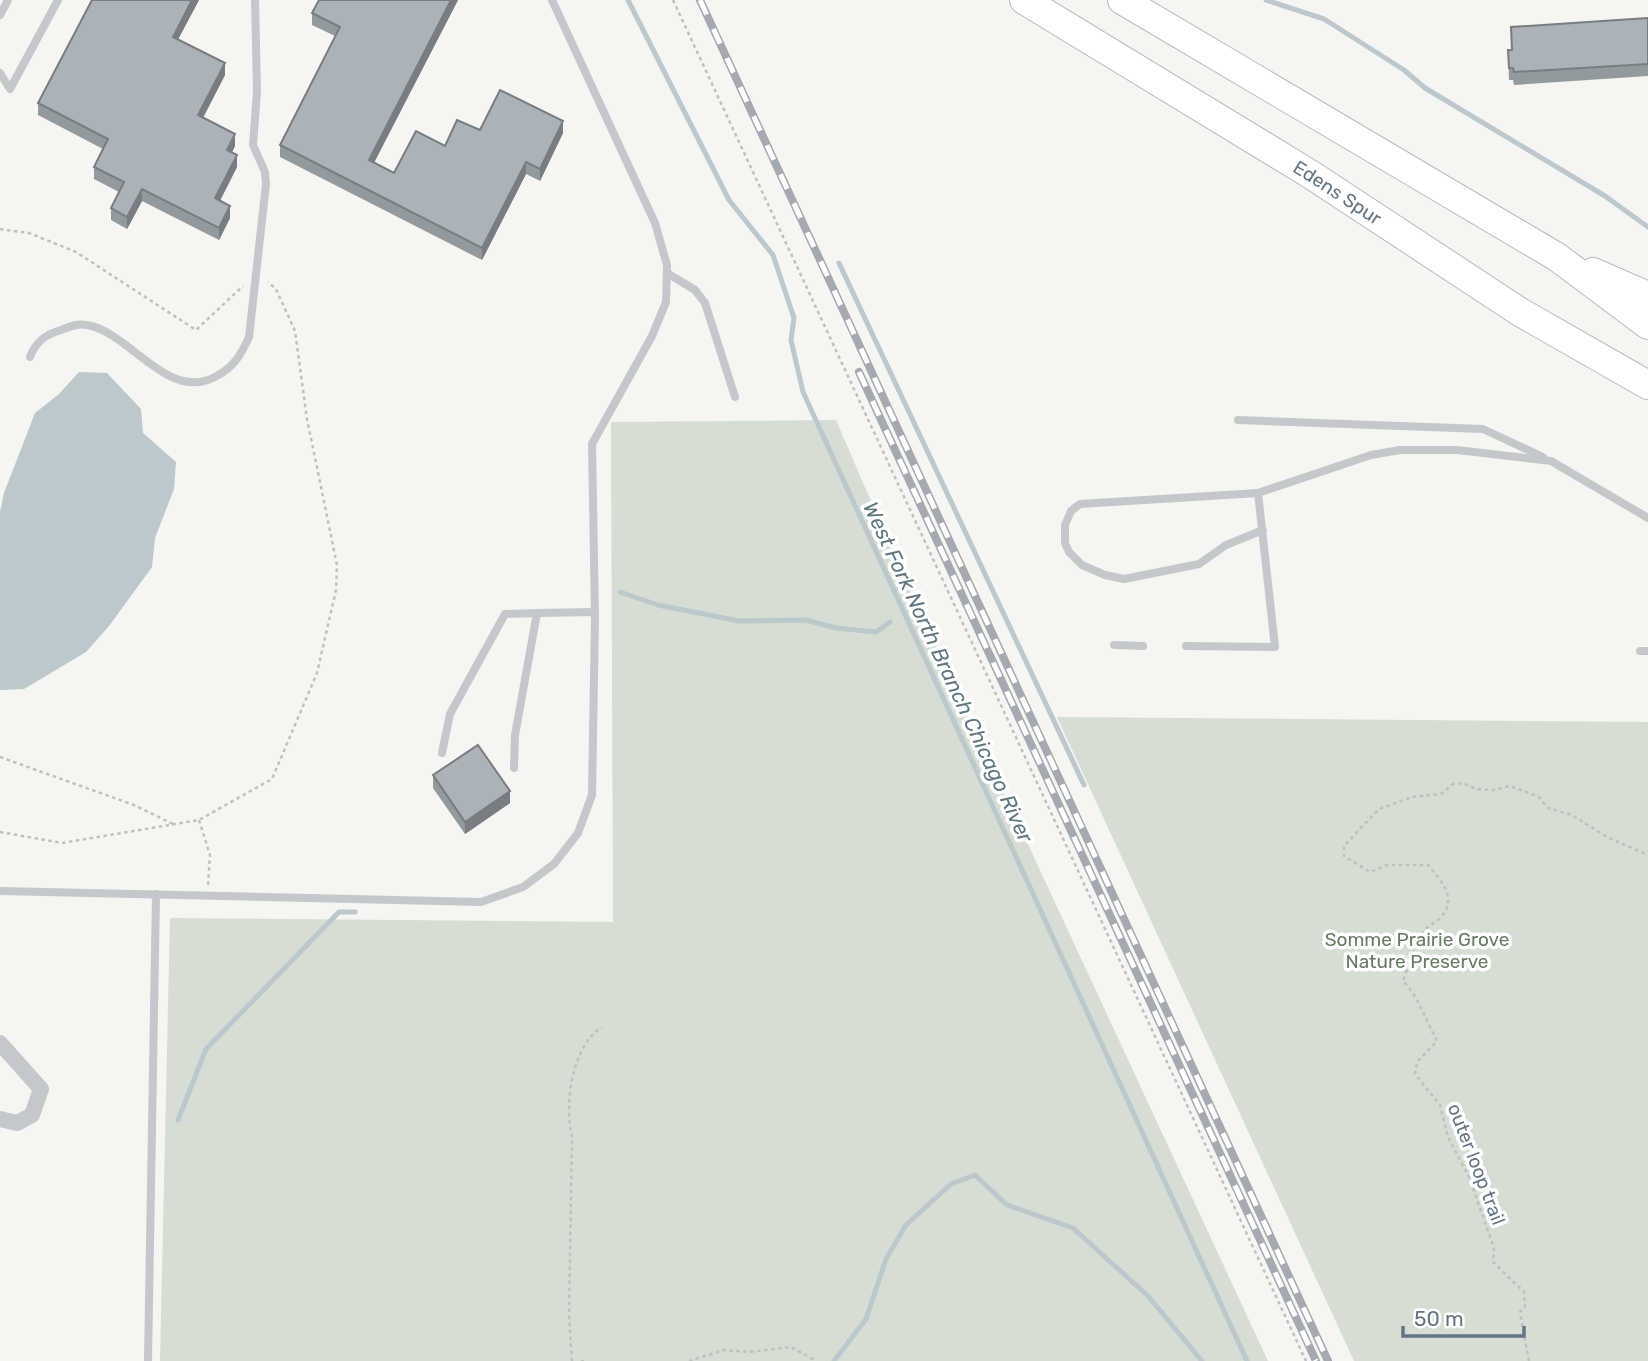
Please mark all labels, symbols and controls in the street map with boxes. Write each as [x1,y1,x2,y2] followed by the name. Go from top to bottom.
[1289,156,1387,230] street label: Edens Spur
[858,498,1039,847] water label: West Fork North Branch Chicago River
[1325,928,1509,973] park label: Somme Prairie Grove Nature Preserve
[1443,1100,1510,1228] street label: outer loop trail
[1403,1294,1524,1338] scale bar
[1414,1306,1464,1331] text: 50 m

